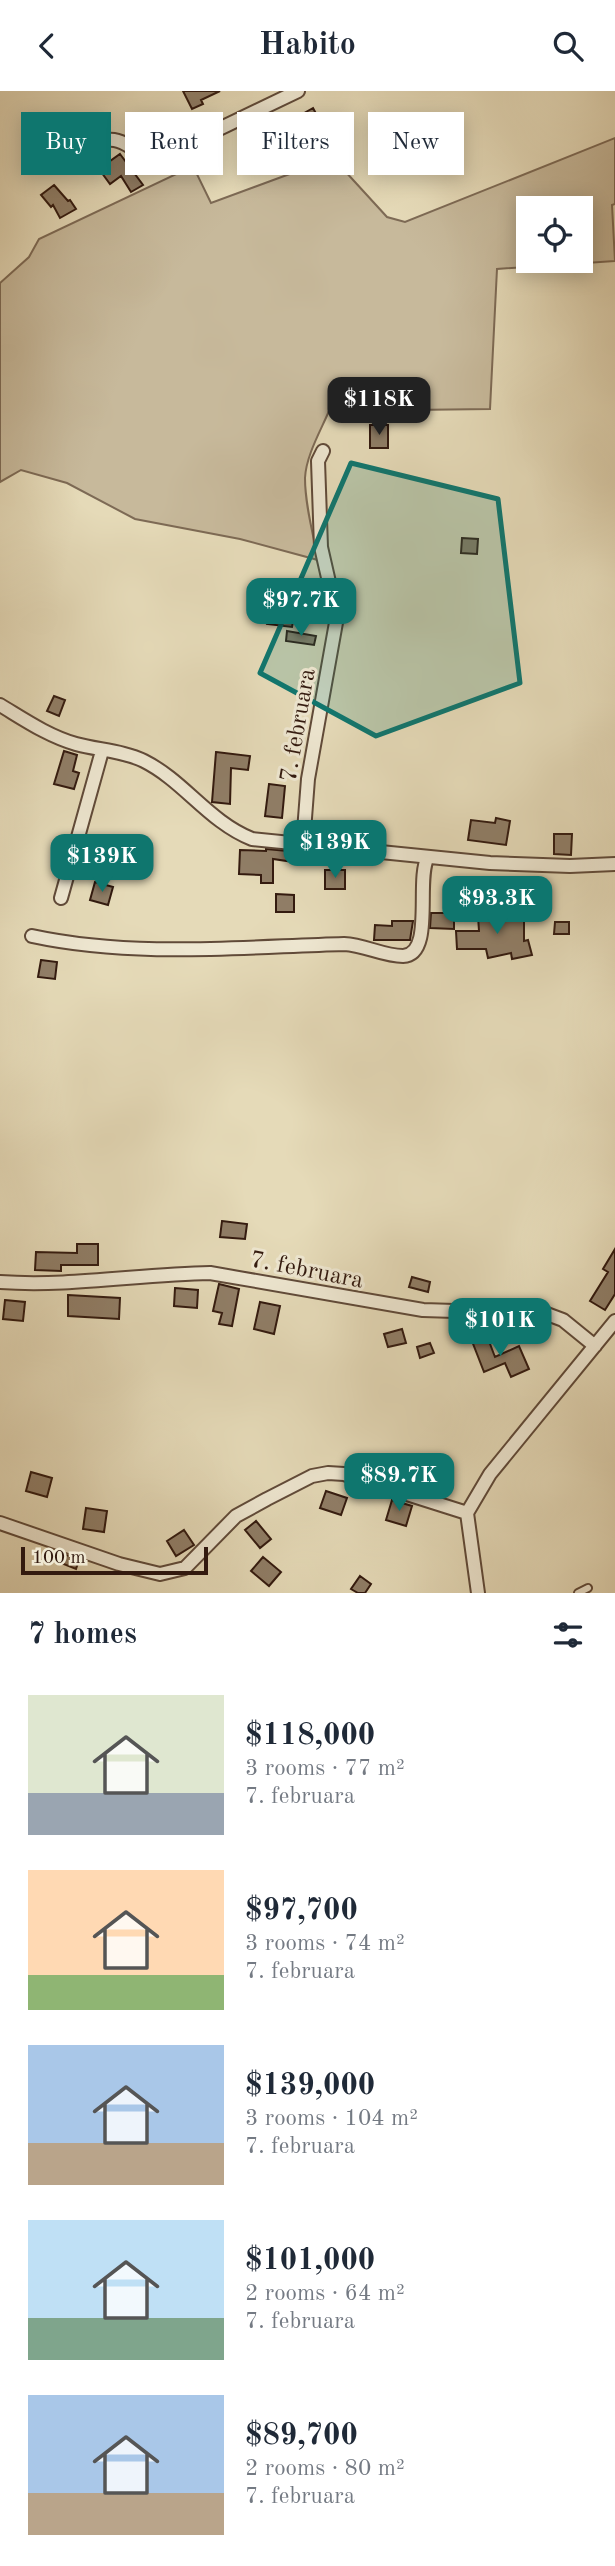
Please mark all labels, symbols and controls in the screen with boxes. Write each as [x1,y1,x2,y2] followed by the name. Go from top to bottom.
[28,27,66,65] icon: back
[549,27,587,65] icon: search
[259,30,356,62] text: Habito
[21,112,111,175] chip: Buy
[125,112,223,175] chip: Rent
[237,112,354,175] chip: Filters
[368,112,464,175] chip: New
[516,196,593,273] map controls
[516,196,593,273] button: locate
[330,377,428,437] pin: $118K
[343,388,415,411] text: $118K
[244,579,358,638] pin: $97.7K
[262,589,340,612] text: $97.7K
[277,667,321,784] street label: 7. februara
[286,821,384,880] pin: $139K
[299,831,371,854] text: $139K
[53,835,151,894] pin: $139K
[66,845,138,868] text: $139K
[440,877,554,936] pin: $93.3K
[458,887,536,910] text: $93.3K
[248,1248,365,1294] street label: 7. februara
[451,1299,549,1358] pin: $101K
[464,1309,536,1332] text: $101K
[342,1453,456,1513] pin: $89.7K
[360,1464,438,1487] text: $89.7K
[21,1544,208,1576] scale bar
[32,1549,85,1568] text: 100 m
[549,1616,587,1654] icon: filters
[28,1620,137,1650] text: 7 homes
[245,1721,375,1751] text: $118,000
[84,1723,168,1807] icon: home
[245,1757,405,1780] text: 3 rooms · 77 m²
[245,1785,355,1808] text: 7. februara
[245,1896,358,1926] text: $97,700
[84,1898,168,1982] icon: home
[245,1932,405,1955] text: 3 rooms · 74 m²
[245,1960,355,1983] text: 7. februara
[245,2071,375,2101] text: $139,000
[84,2073,168,2157] icon: home
[245,2107,418,2130] text: 3 rooms · 104 m²
[245,2135,355,2158] text: 7. februara
[245,2246,375,2276] text: $101,000
[84,2248,168,2332] icon: home
[245,2282,405,2305] text: 2 rooms · 64 m²
[245,2310,355,2333] text: 7. februara
[245,2421,358,2451] text: $89,700
[84,2423,168,2507] icon: home
[245,2457,405,2480] text: 2 rooms · 80 m²
[245,2485,355,2508] text: 7. februara

